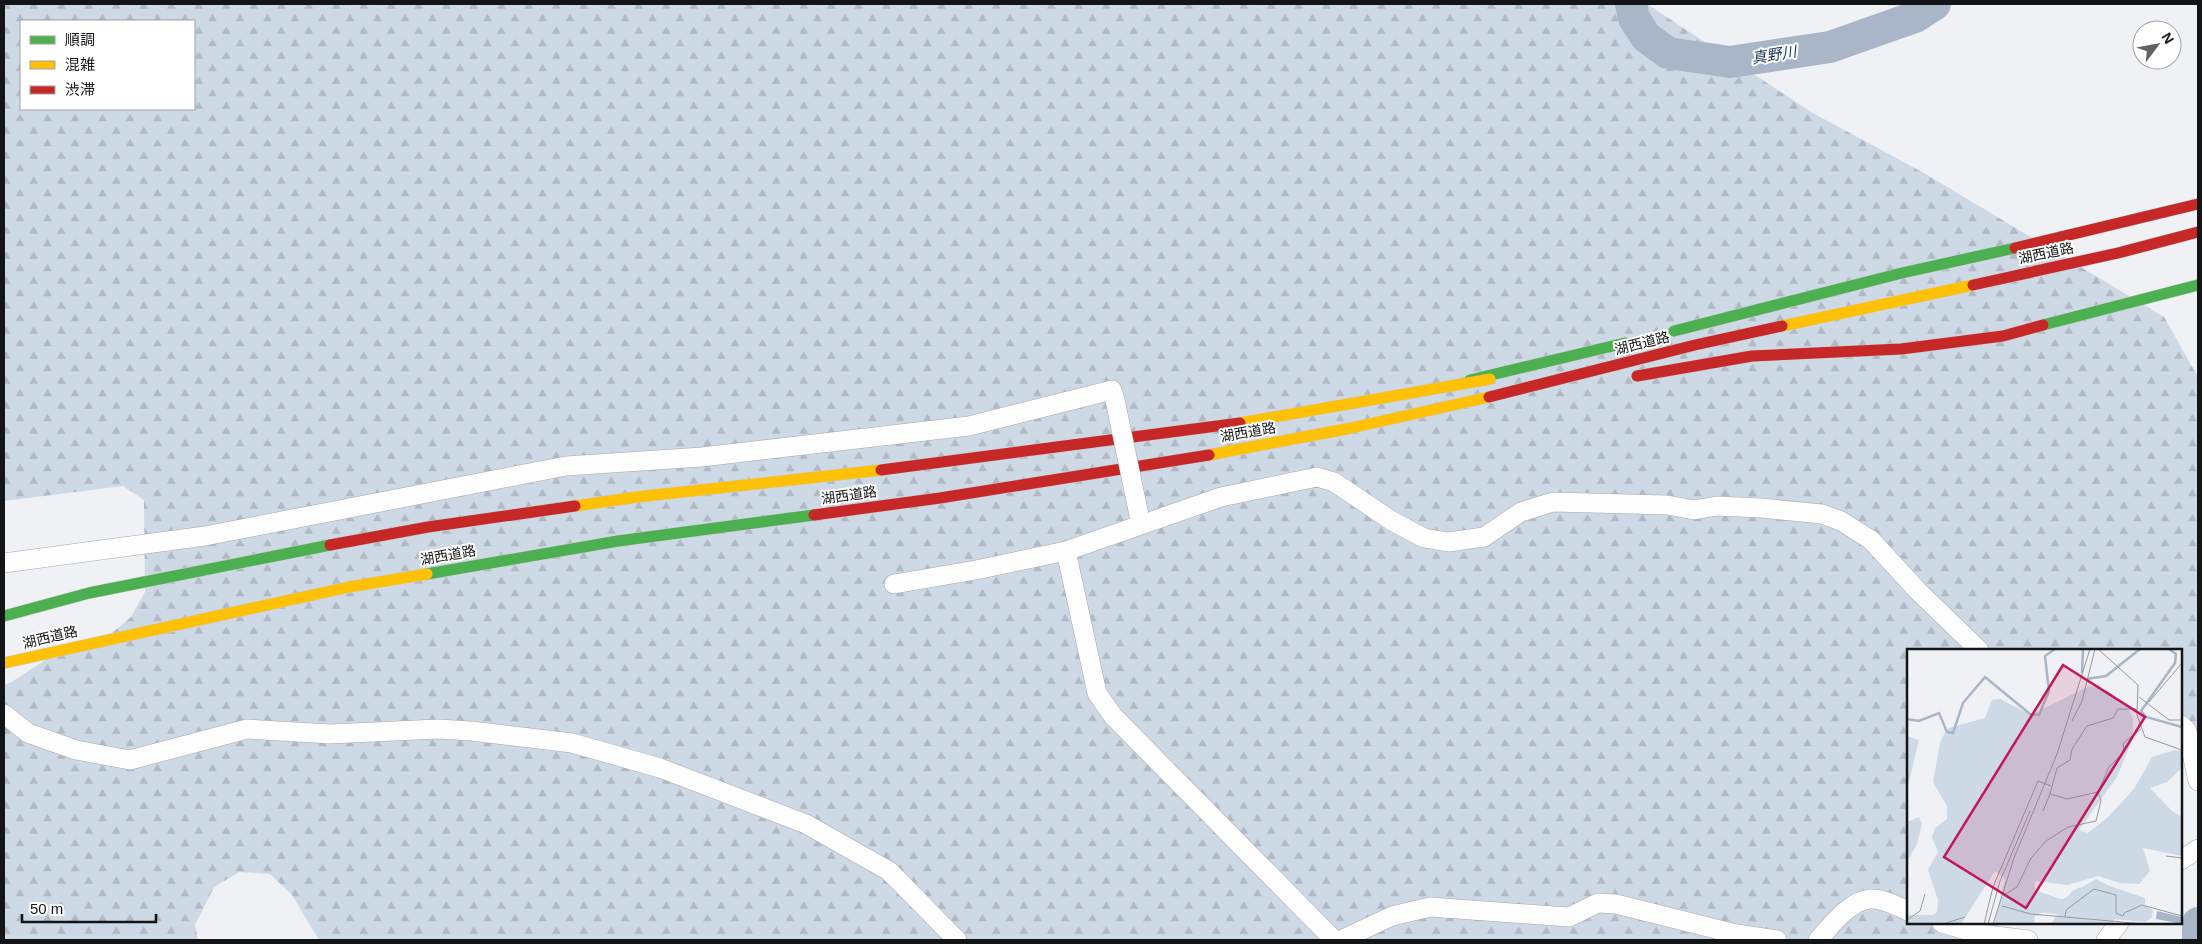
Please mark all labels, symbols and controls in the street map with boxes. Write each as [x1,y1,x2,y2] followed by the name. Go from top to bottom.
[20,20,195,110] legend
[2132,20,2182,70] north arrow
[2159,30,2177,47] text: N
[65,31,95,48] text: 順調
[1750,42,1799,66] water label: 真野川
[65,56,95,73] text: 混雑
[65,81,95,98] text: 渋滞
[2017,239,2075,267] street label: 湖西道路
[1613,328,1671,358] street label: 湖西道路
[1219,419,1277,445] street label: 湖西道路
[820,483,878,507] street label: 湖西道路
[419,542,477,568] street label: 湖西道路
[21,623,79,651] street label: 湖西道路
[1907,649,2182,924] inset map
[22,892,156,924] scale bar
[30,900,63,917] text: 50 m

